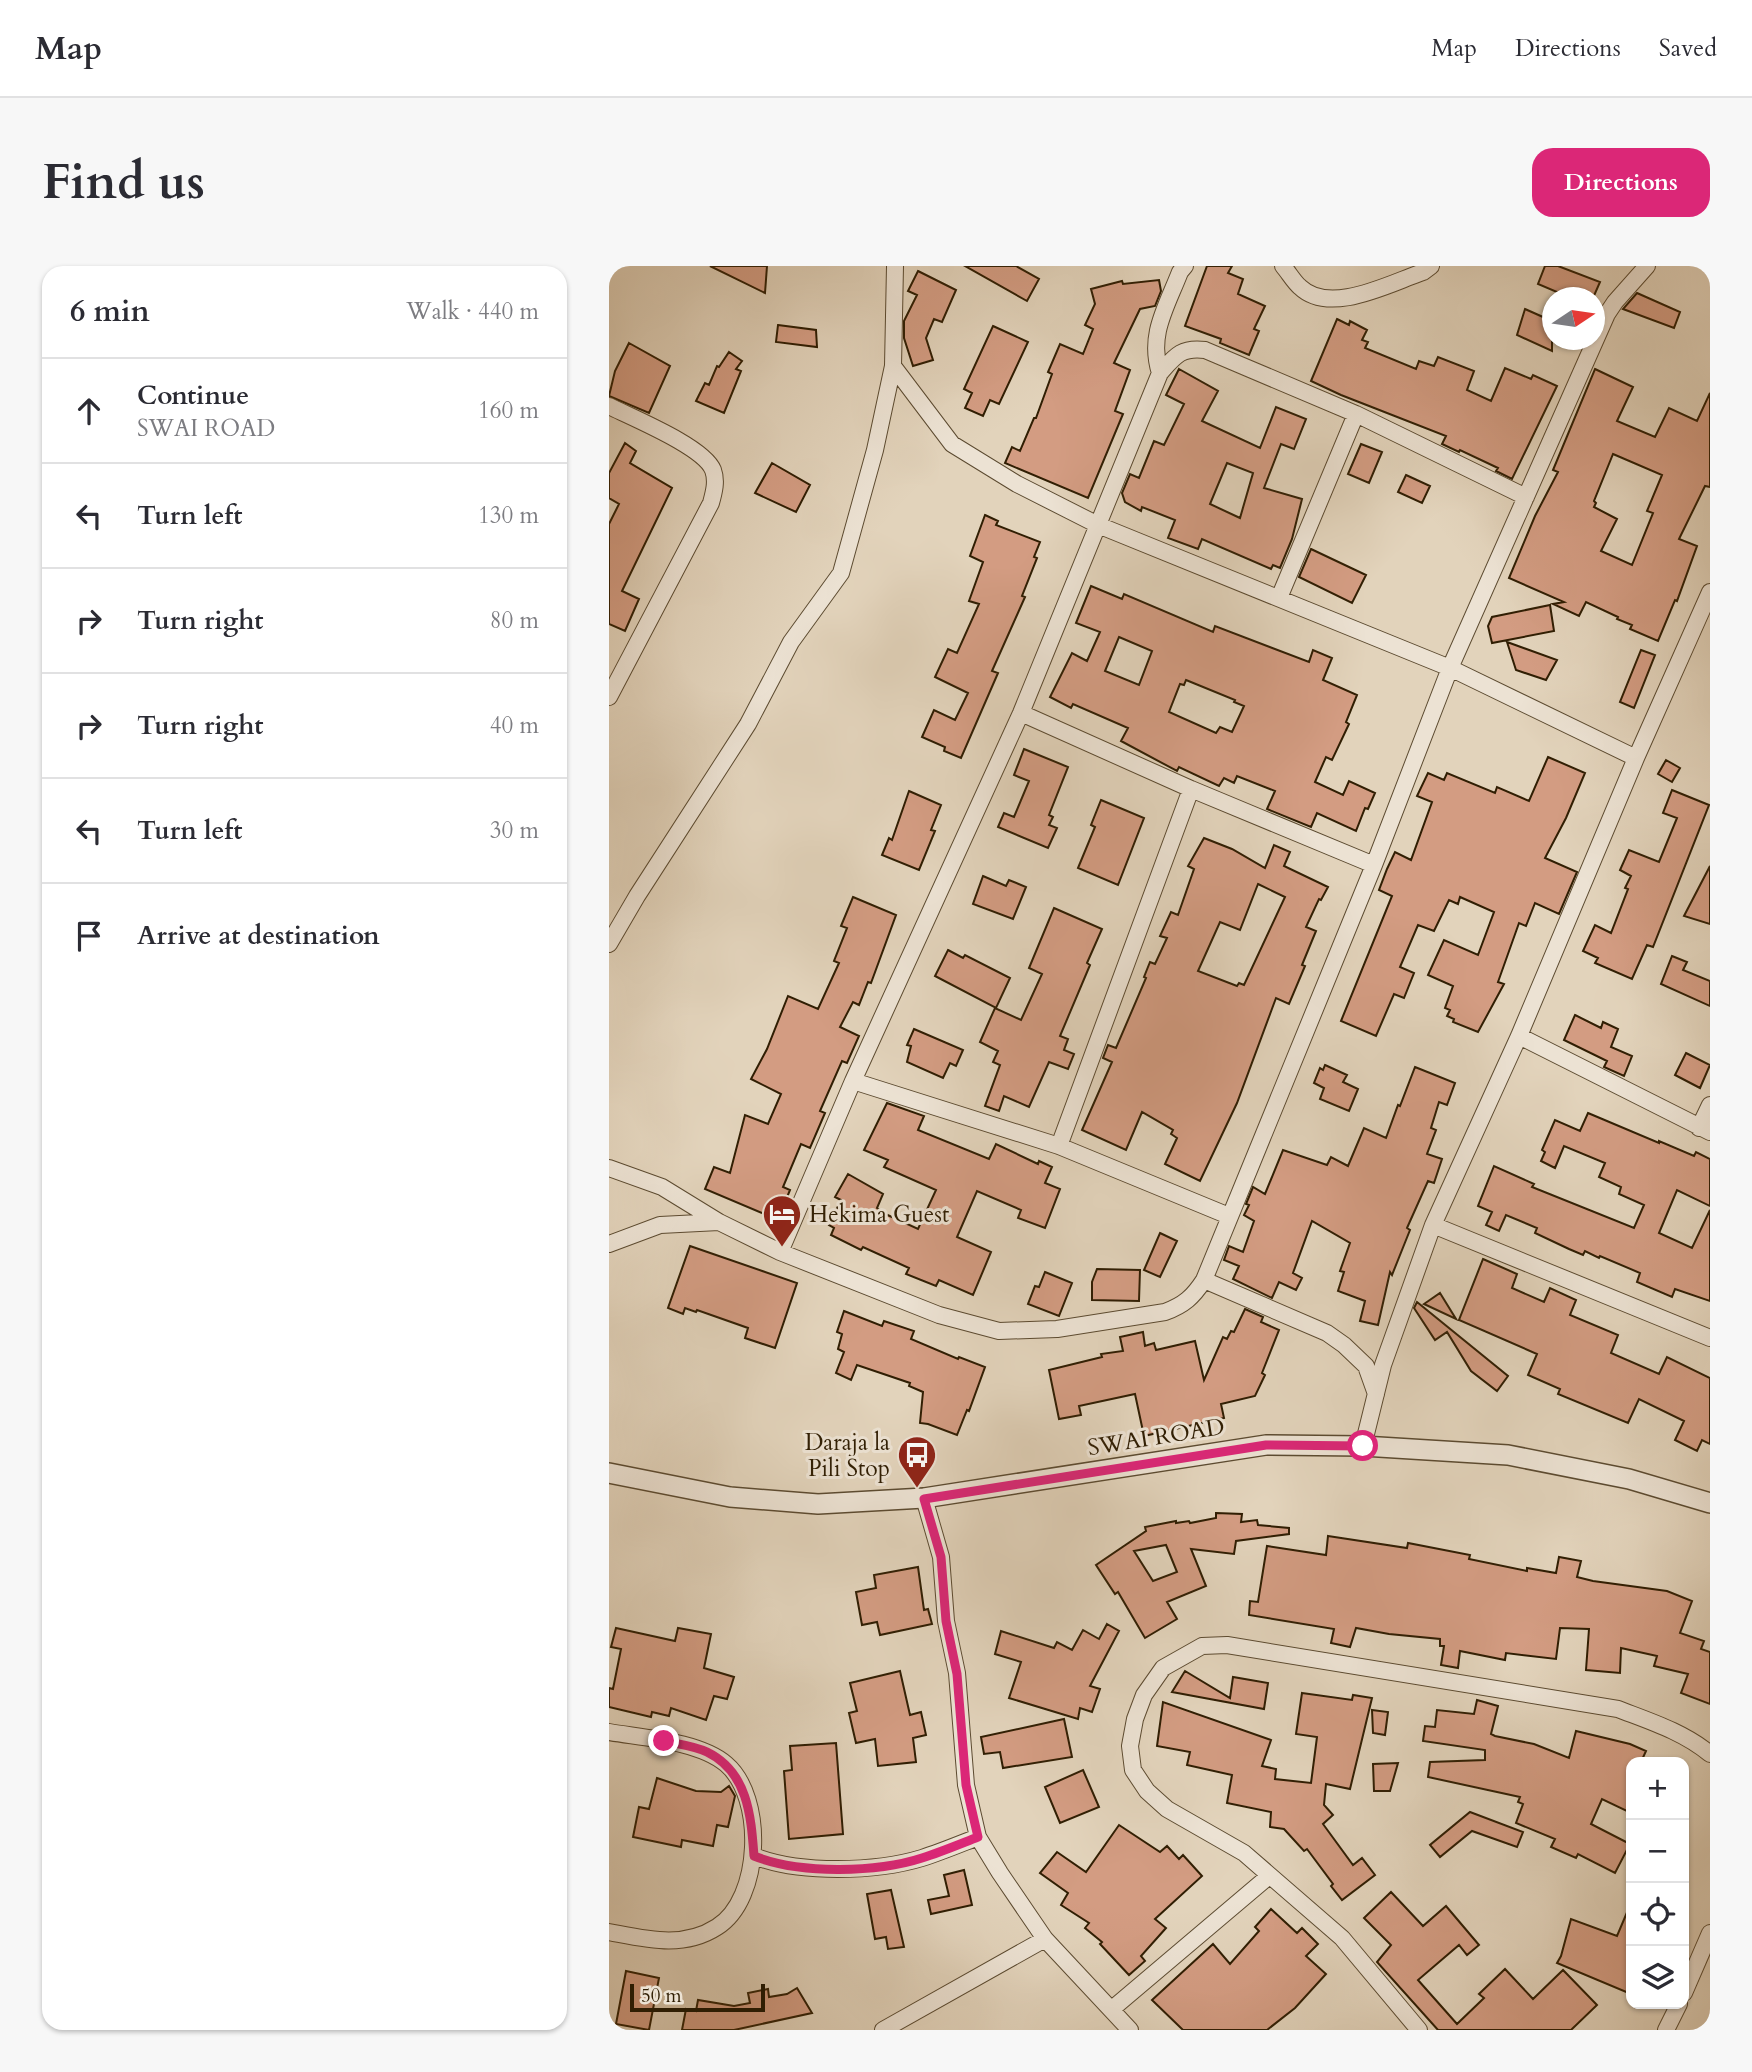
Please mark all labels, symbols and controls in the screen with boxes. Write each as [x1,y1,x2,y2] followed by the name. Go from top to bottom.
[35,26,102,71] text: Map
[1431,32,1477,65] text: Map
[1515,32,1621,65] text: Directions
[1659,32,1717,65] text: Saved
[1532,148,1710,217] button: Directions
[42,149,205,216] text: Find us
[1542,287,1605,350] north arrow
[70,291,150,332] text: 6 min
[406,296,539,327] text: Walk · 440 m
[137,378,249,413] text: Continue
[70,392,108,430] icon: ahead
[478,395,539,426] text: 160 m
[137,413,275,444] text: SWAI ROAD
[70,497,108,535] icon: left
[137,498,242,533] text: Turn left
[478,500,539,531] text: 130 m
[70,602,108,640] icon: right
[137,603,264,638] text: Turn right
[490,605,539,636] text: 80 m
[70,707,108,745] icon: right
[137,708,264,743] text: Turn right
[490,710,539,741] text: 40 m
[70,812,108,850] icon: left
[137,813,242,848] text: Turn left
[490,815,539,846] text: 30 m
[70,917,108,955] icon: arrive
[137,918,380,953] text: Arrive at destination
[761,1193,803,1248] hotel icon: Hekima Guest
[809,1199,949,1230] place label: Hekima Guest
[1085,1411,1227,1463] street label: SWAI ROAD
[805,1427,890,1484] place label: Daraja la Pili Stop
[1347,1430,1378,1461] route start
[896,1434,938,1489] bus stop icon: Daraja la Pili Stop
[648,1725,679,1756] route end
[1626,1757,1689,2009] map controls
[1626,1757,1689,1820] button: +
[1626,1820,1689,1883] button: −
[1626,1883,1689,1946] button: locate
[1626,1946,1689,2009] button: layers
[630,1981,765,2013] scale bar
[641,1983,682,2009] text: 50 m

